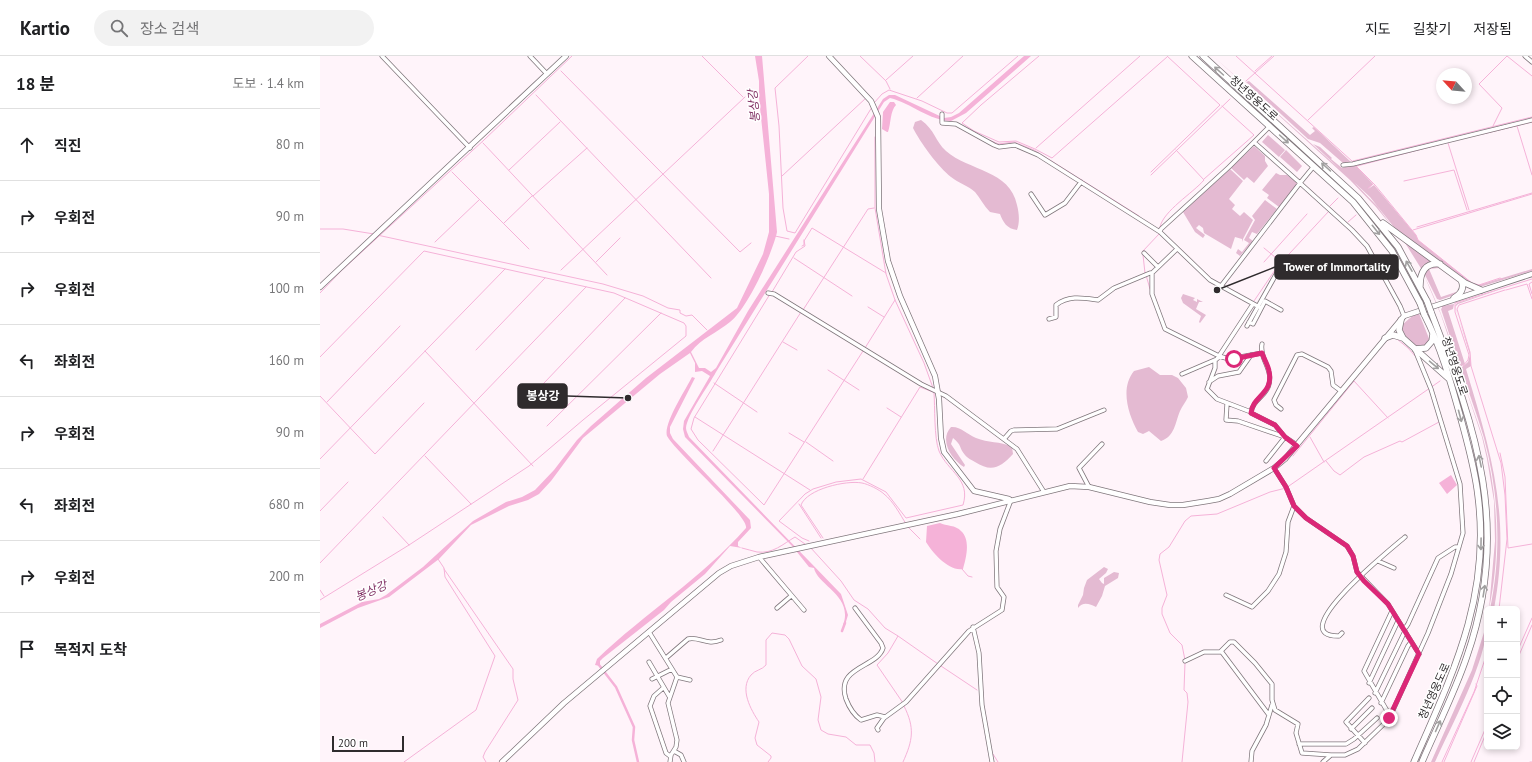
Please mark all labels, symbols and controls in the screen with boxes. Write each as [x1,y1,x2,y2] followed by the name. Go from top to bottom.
[94,10,374,46] search box
[20,16,70,40] text: Kartio
[108,17,130,39] icon: search
[140,19,199,38] text: 장소 검색
[1365,20,1391,38] text: 지도
[1413,20,1451,38] text: 길찾기
[1473,20,1512,38] text: 저장됨
[1214,66,1225,75] one-way arrow
[1436,68,1472,104] north arrow
[1227,72,1281,124] street label: 청년영웅도로
[16,73,55,95] text: 18 분
[232,75,304,92] text: 도보 · 1.4 km
[744,87,762,123] water label: 봉상강
[16,134,38,156] icon: ahead
[1278,134,1289,143] one-way arrow
[54,136,82,155] text: 직진
[276,136,304,153] text: 80 m
[1321,162,1331,172] one-way arrow
[16,206,38,228] icon: right
[54,208,95,227] text: 우회전
[276,208,304,225] text: 90 m
[1371,224,1380,235] one-way arrow
[1275,255,1398,279] callout: Tower of Immortality
[1284,259,1391,274] text: Tower of Immortality
[1405,260,1413,272] one-way arrow
[16,278,38,300] icon: right
[54,280,95,299] text: 우회전
[269,280,304,297] text: 100 m
[1439,335,1471,397] street label: 청년영웅도로
[16,350,38,372] icon: left
[1225,350,1243,368] route start
[54,352,95,371] text: 좌회전
[269,352,304,369] text: 160 m
[1428,361,1439,370] one-way arrow
[518,384,567,408] callout: 봉상강
[526,388,560,403] text: 봉상강
[1457,409,1464,422] one-way arrow
[16,422,38,444] icon: right
[54,424,95,443] text: 우회전
[276,424,304,441] text: 90 m
[1475,455,1483,468] one-way arrow
[16,494,38,516] icon: left
[54,496,95,515] text: 좌회전
[269,496,304,513] text: 680 m
[1477,537,1484,550] one-way arrow
[16,566,38,588] icon: right
[54,568,95,587] text: 우회전
[269,568,304,585] text: 200 m
[353,576,391,604] water label: 봉상강
[1480,585,1488,598] one-way arrow
[1484,606,1520,750] map controls
[1484,606,1520,642] button: +
[16,638,38,660] icon: arrive
[54,640,127,659] text: 목적지 도착
[1484,642,1520,678] button: −
[1415,660,1453,722] street label: 청년영웅도로
[1484,678,1520,714] button: locate
[1380,709,1398,727] route end
[1484,714,1520,750] button: layers
[1434,721,1442,733] one-way arrow
[332,734,404,753] scale bar
[338,736,368,750] text: 200 m

